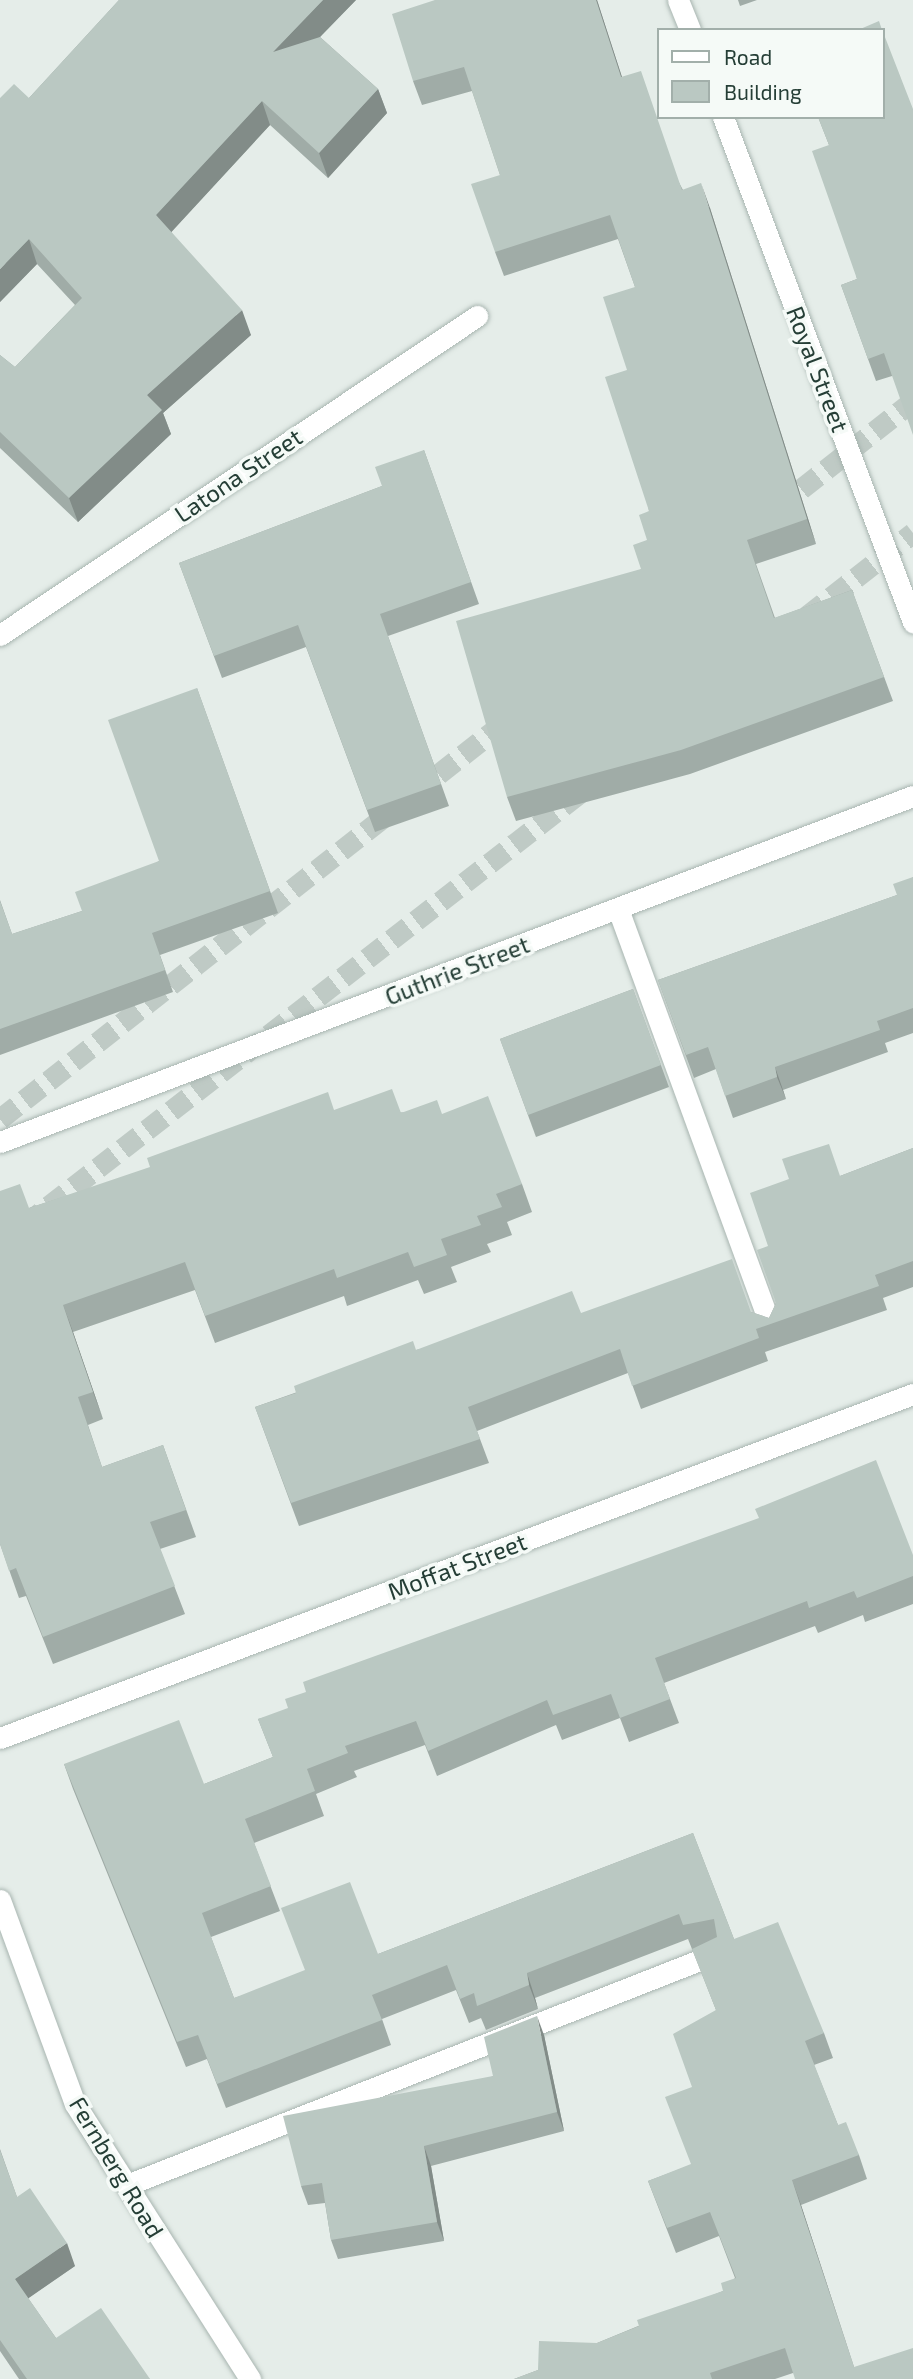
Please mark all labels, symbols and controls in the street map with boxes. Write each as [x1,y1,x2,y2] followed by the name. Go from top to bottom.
[657,28,885,119] legend
[724,44,772,69] text: Road
[724,79,802,104] text: Building
[781,302,855,436] street label: Royal Street
[169,422,307,528] street label: Latona Street
[381,929,533,1011] street label: Guthrie Street
[384,1526,530,1606] street label: Moffat Street
[64,2091,170,2243] street label: Fernberg Road

